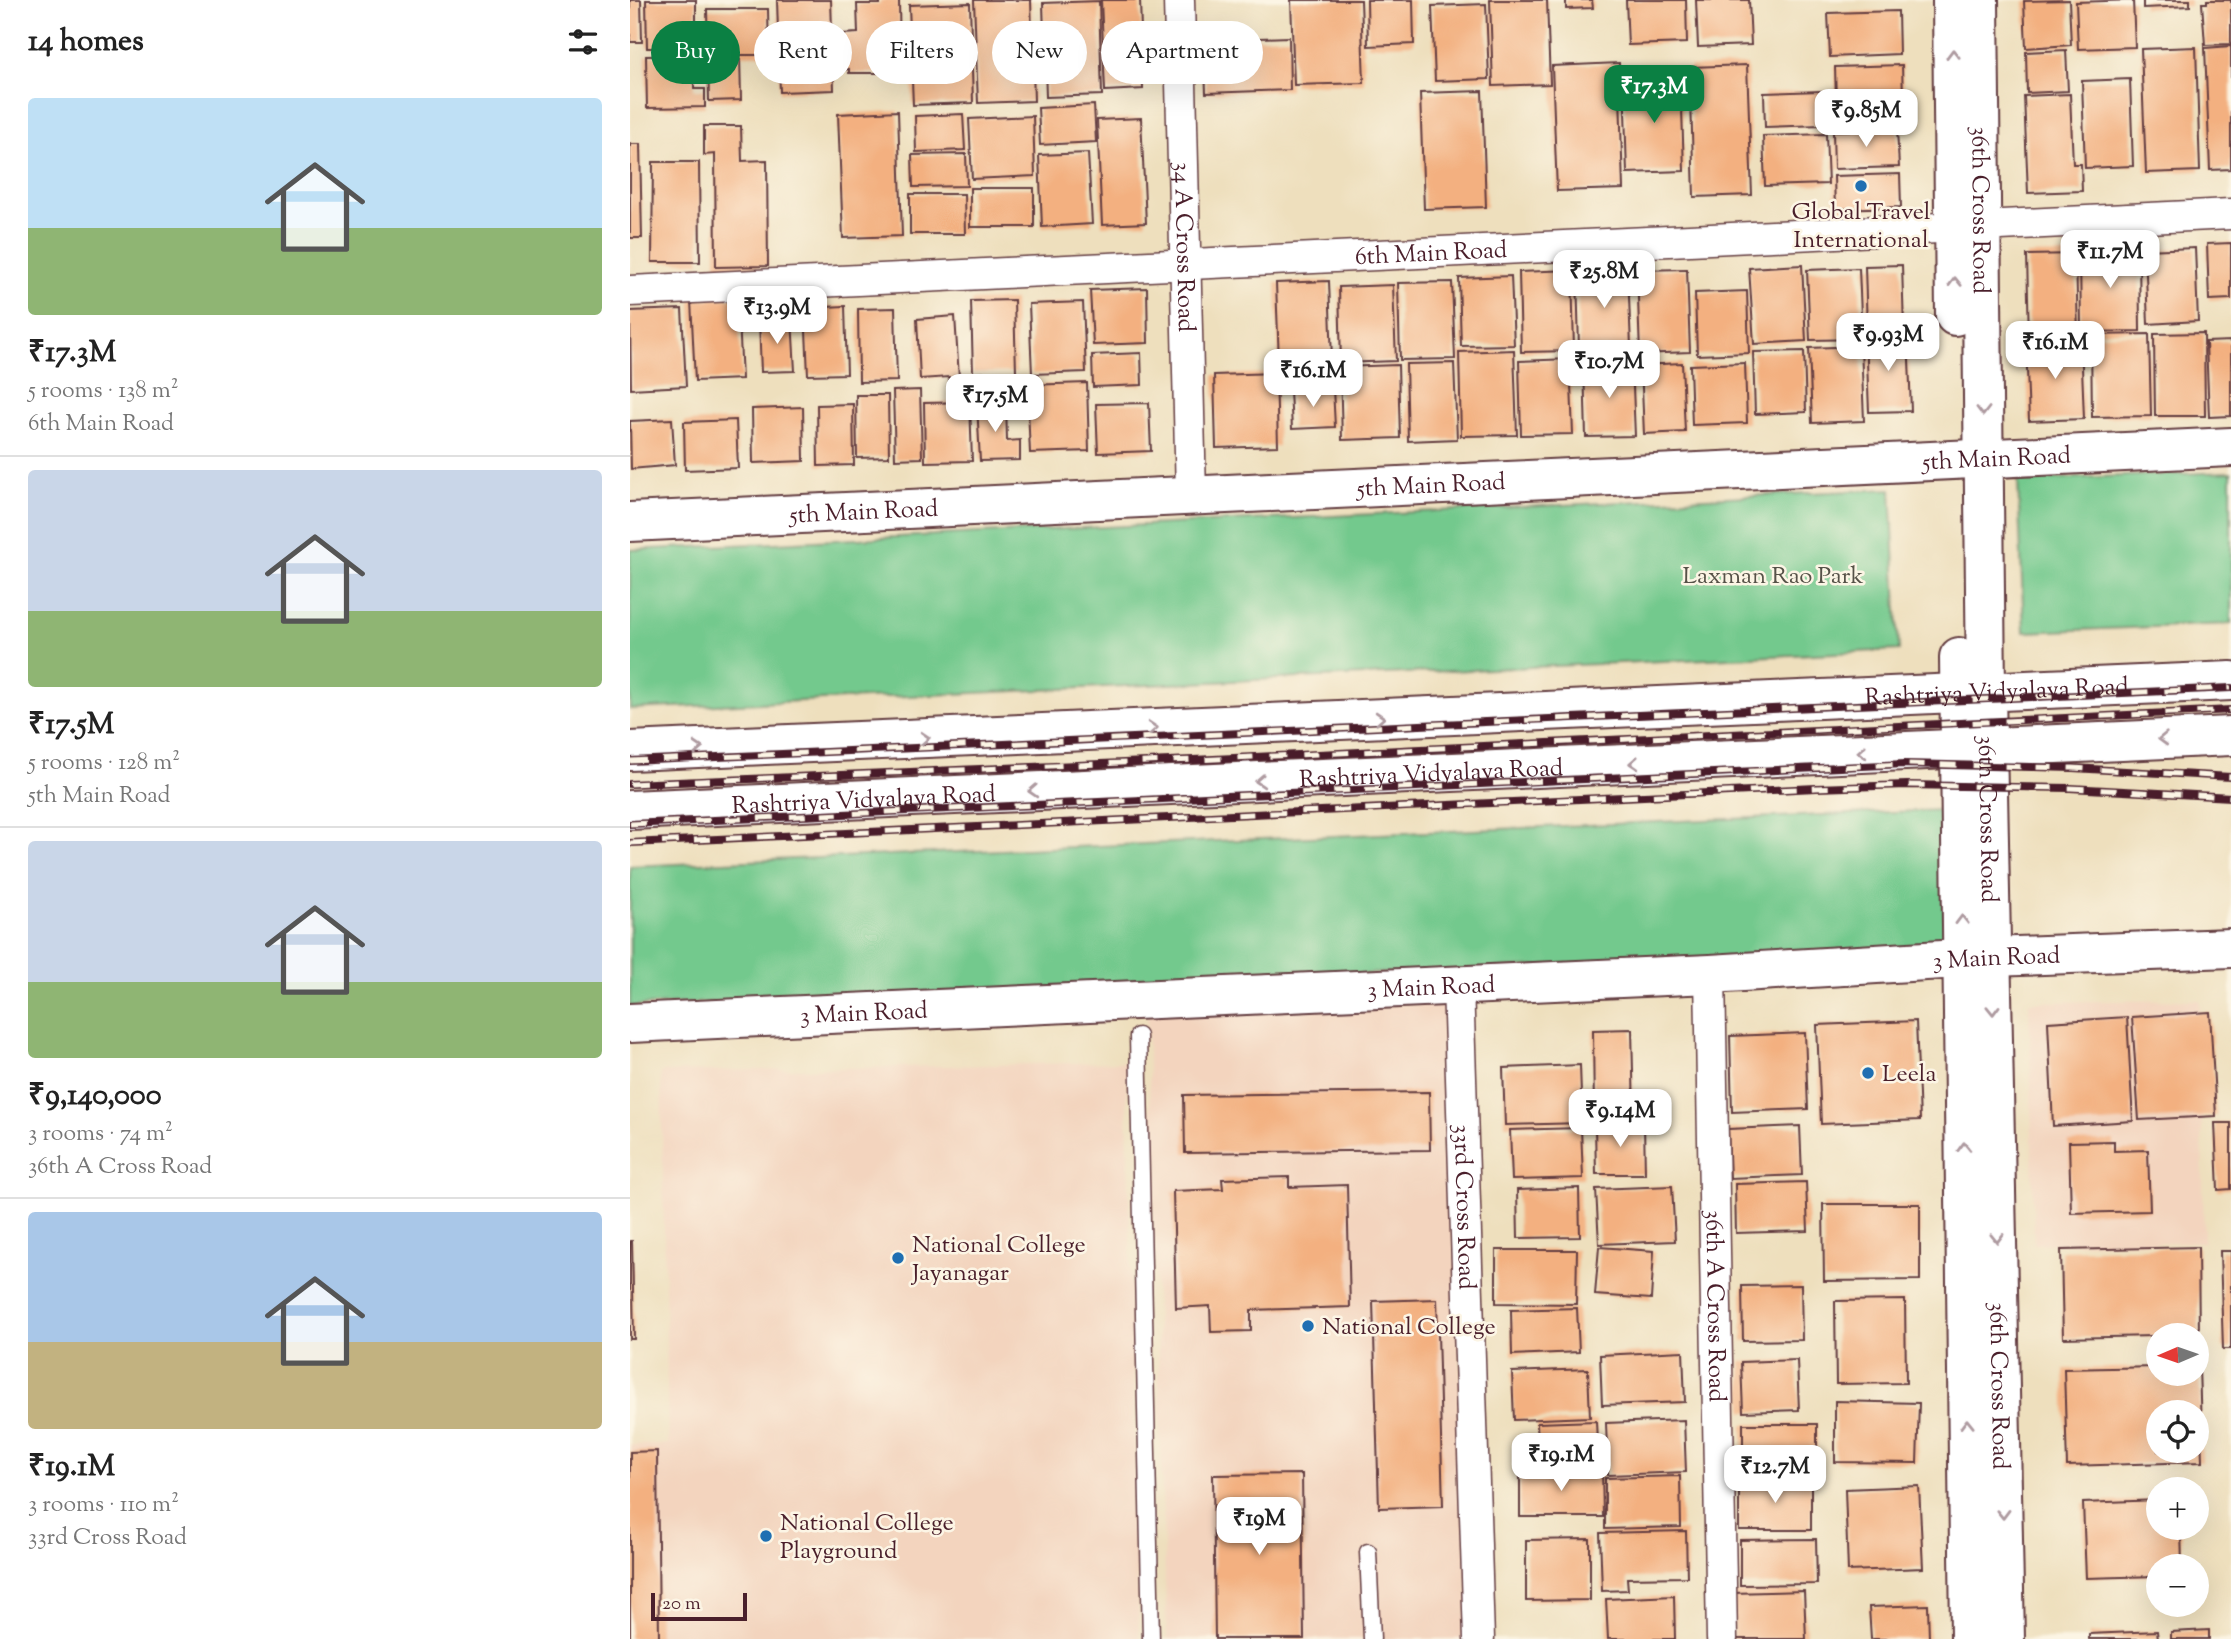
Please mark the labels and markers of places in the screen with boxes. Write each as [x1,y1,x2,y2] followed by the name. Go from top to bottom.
[1597,66,1711,125] pin: ₹17.3M
[1809,90,1923,149] pin: ₹9.85M
[1853,178,1869,194] marker: Global Travel International
[1791,196,1931,258] place label: Global Travel International
[2053,230,2167,290] pin: ₹11.7M
[1547,250,1661,310] pin: ₹25.8M
[720,286,834,346] pin: ₹13.9M
[1831,314,1945,373] pin: ₹9.93M
[1998,322,2112,381] pin: ₹16.1M
[1552,340,1666,400] pin: ₹10.7M
[1256,350,1370,409] pin: ₹16.1M
[938,374,1052,434] pin: ₹17.5M
[1882,1058,1936,1092] place label: Leela
[1860,1065,1876,1081] marker: Leela
[1563,1090,1677,1149] pin: ₹9.14M
[910,1229,1086,1291] place label: National College Jayanagar
[890,1250,906,1266] marker: National College Jayanagar
[1322,1311,1496,1345] place label: National College
[1300,1318,1316,1334] marker: National College
[1504,1434,1618,1493] pin: ₹19.1M
[1718,1446,1832,1505] pin: ₹12.7M
[1218,1498,1300,1557] pin: ₹19M
[780,1507,954,1569] place label: National College Playground
[758,1528,774,1544] marker: National College Playground

